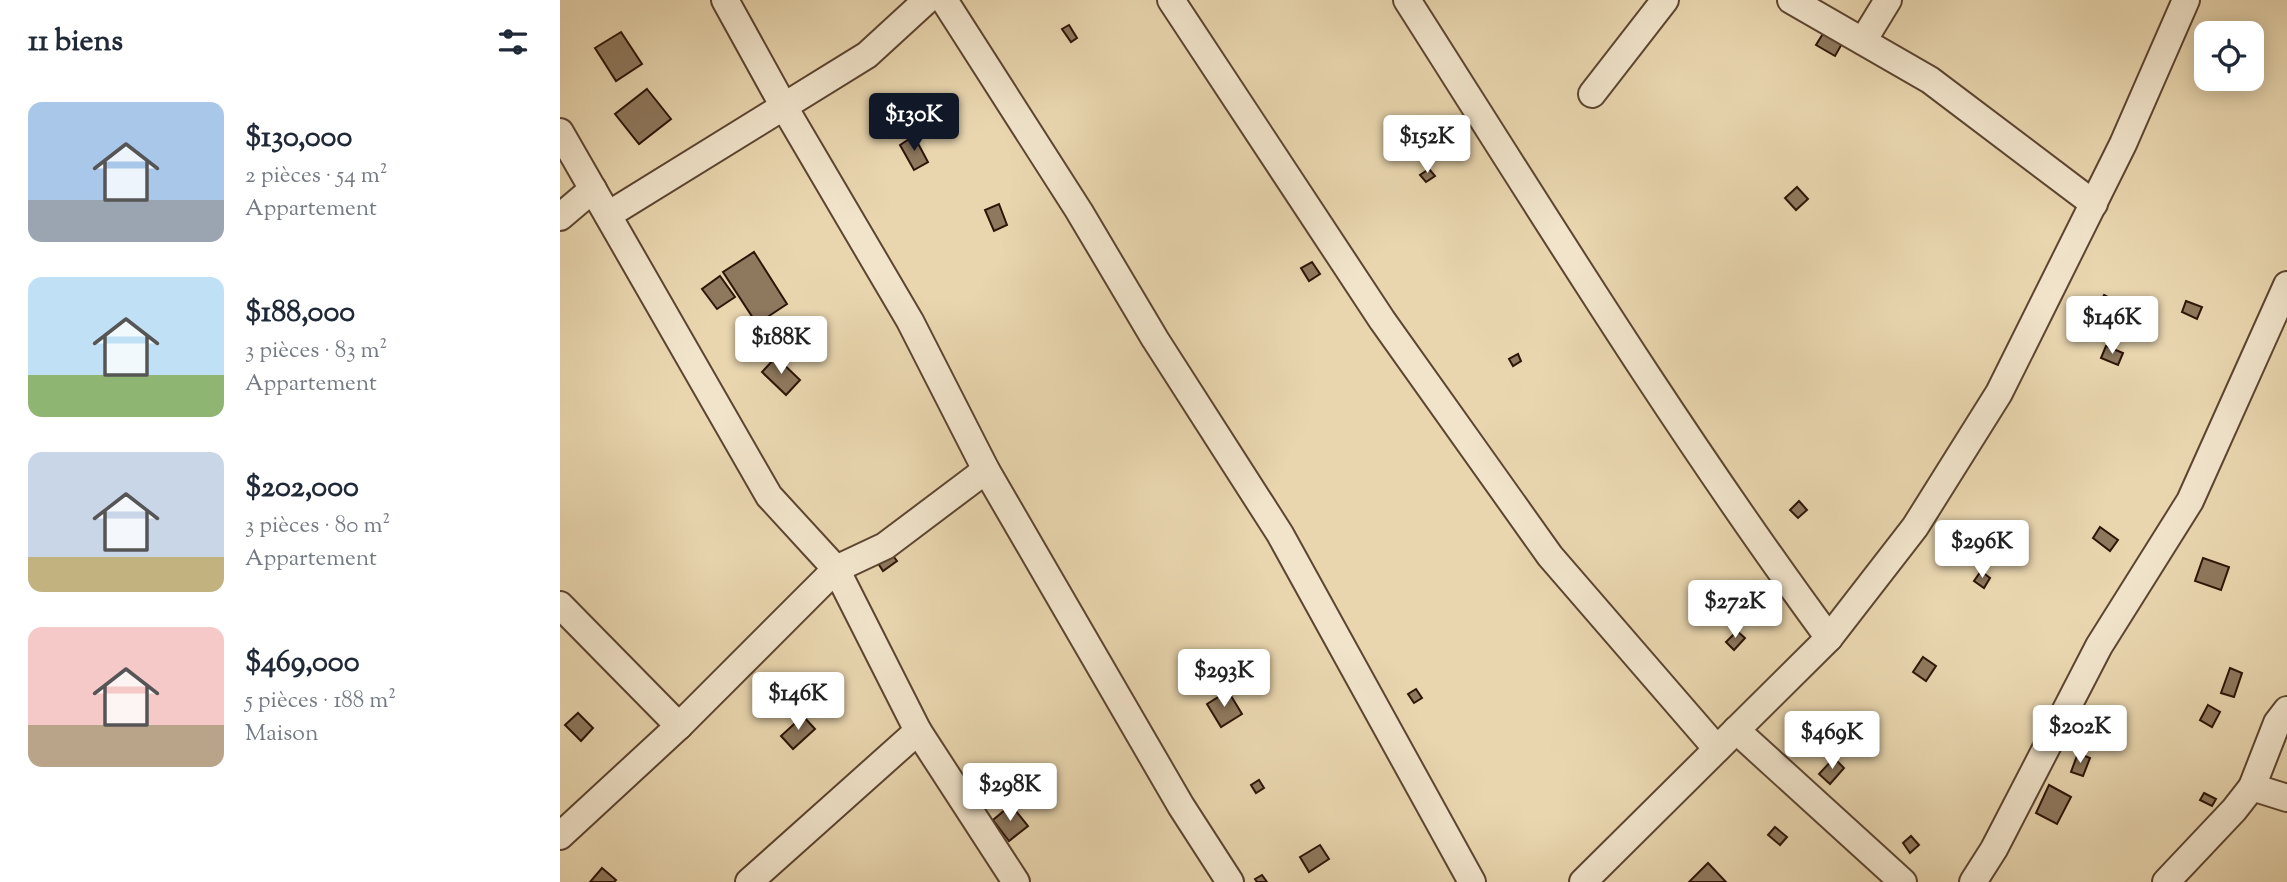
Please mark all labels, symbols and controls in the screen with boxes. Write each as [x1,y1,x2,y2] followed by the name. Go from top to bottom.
[28,21,123,64] text: 11 biens
[2194,21,2264,91] map controls
[2194,21,2264,91] button: locate
[494,23,532,61] icon: filters
[865,94,963,153] pin: $130K
[885,99,943,132] text: $130K
[1378,116,1476,175] pin: $152K
[245,117,352,160] text: $130,000
[1399,121,1455,154] text: $152K
[84,130,168,214] icon: home
[245,160,387,193] text: 2 pièces · 54 m²
[245,193,377,226] text: Appartement
[245,292,355,335] text: $188,000
[2063,296,2161,356] pin: $146K
[2082,302,2142,335] text: $146K
[84,305,168,389] icon: home
[732,316,830,376] pin: $188K
[751,322,811,355] text: $188K
[245,335,387,368] text: 3 pièces · 83 m²
[245,368,377,401] text: Appartement
[245,467,359,510] text: $202,000
[84,480,168,564] icon: home
[245,510,390,543] text: 3 pièces · 80 m²
[1933,520,2031,580] pin: $296K
[1951,526,2013,559] text: $296K
[245,543,377,576] text: Appartement
[1686,580,1784,640] pin: $272K
[1704,586,1766,619] text: $272K
[245,642,360,685] text: $469,000
[1175,650,1273,709] pin: $293K
[84,655,168,739] icon: home
[1194,655,1254,688] text: $293K
[749,672,847,732] pin: $146K
[768,678,828,711] text: $146K
[245,685,396,718] text: 5 pièces · 188 m²
[2031,706,2129,765] pin: $202K
[2049,711,2111,744] text: $202K
[1783,712,1881,771] pin: $469K
[1801,717,1863,750] text: $469K
[245,718,319,751] text: Maison
[961,764,1059,823] pin: $298K
[979,769,1041,802] text: $298K

